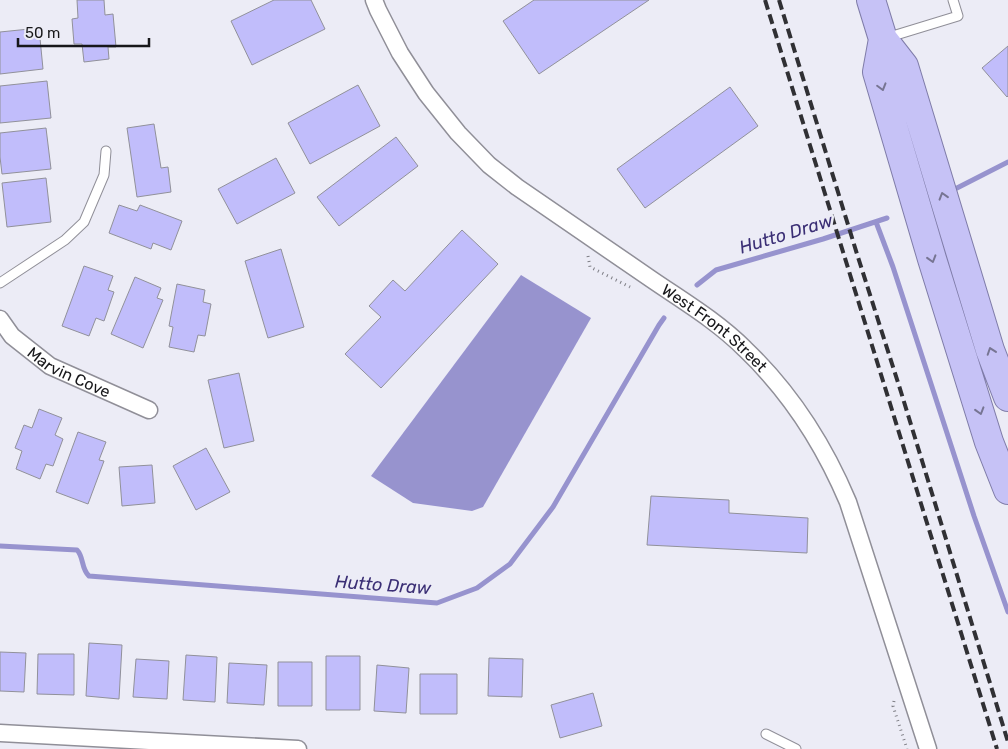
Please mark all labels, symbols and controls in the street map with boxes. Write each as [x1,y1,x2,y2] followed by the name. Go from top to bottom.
[18,15,149,47] scale bar
[25,24,60,42] text: 50 m
[876,82,886,90] one-way arrow
[939,193,949,201] one-way arrow
[737,209,836,259] water label: Hutto Draw
[927,255,937,263] one-way arrow
[658,280,771,376] street label: West Front Street
[24,343,113,402] street label: Marvin Cove
[987,348,997,356] one-way arrow
[974,407,984,415] one-way arrow
[334,571,432,599] water label: Hutto Draw

